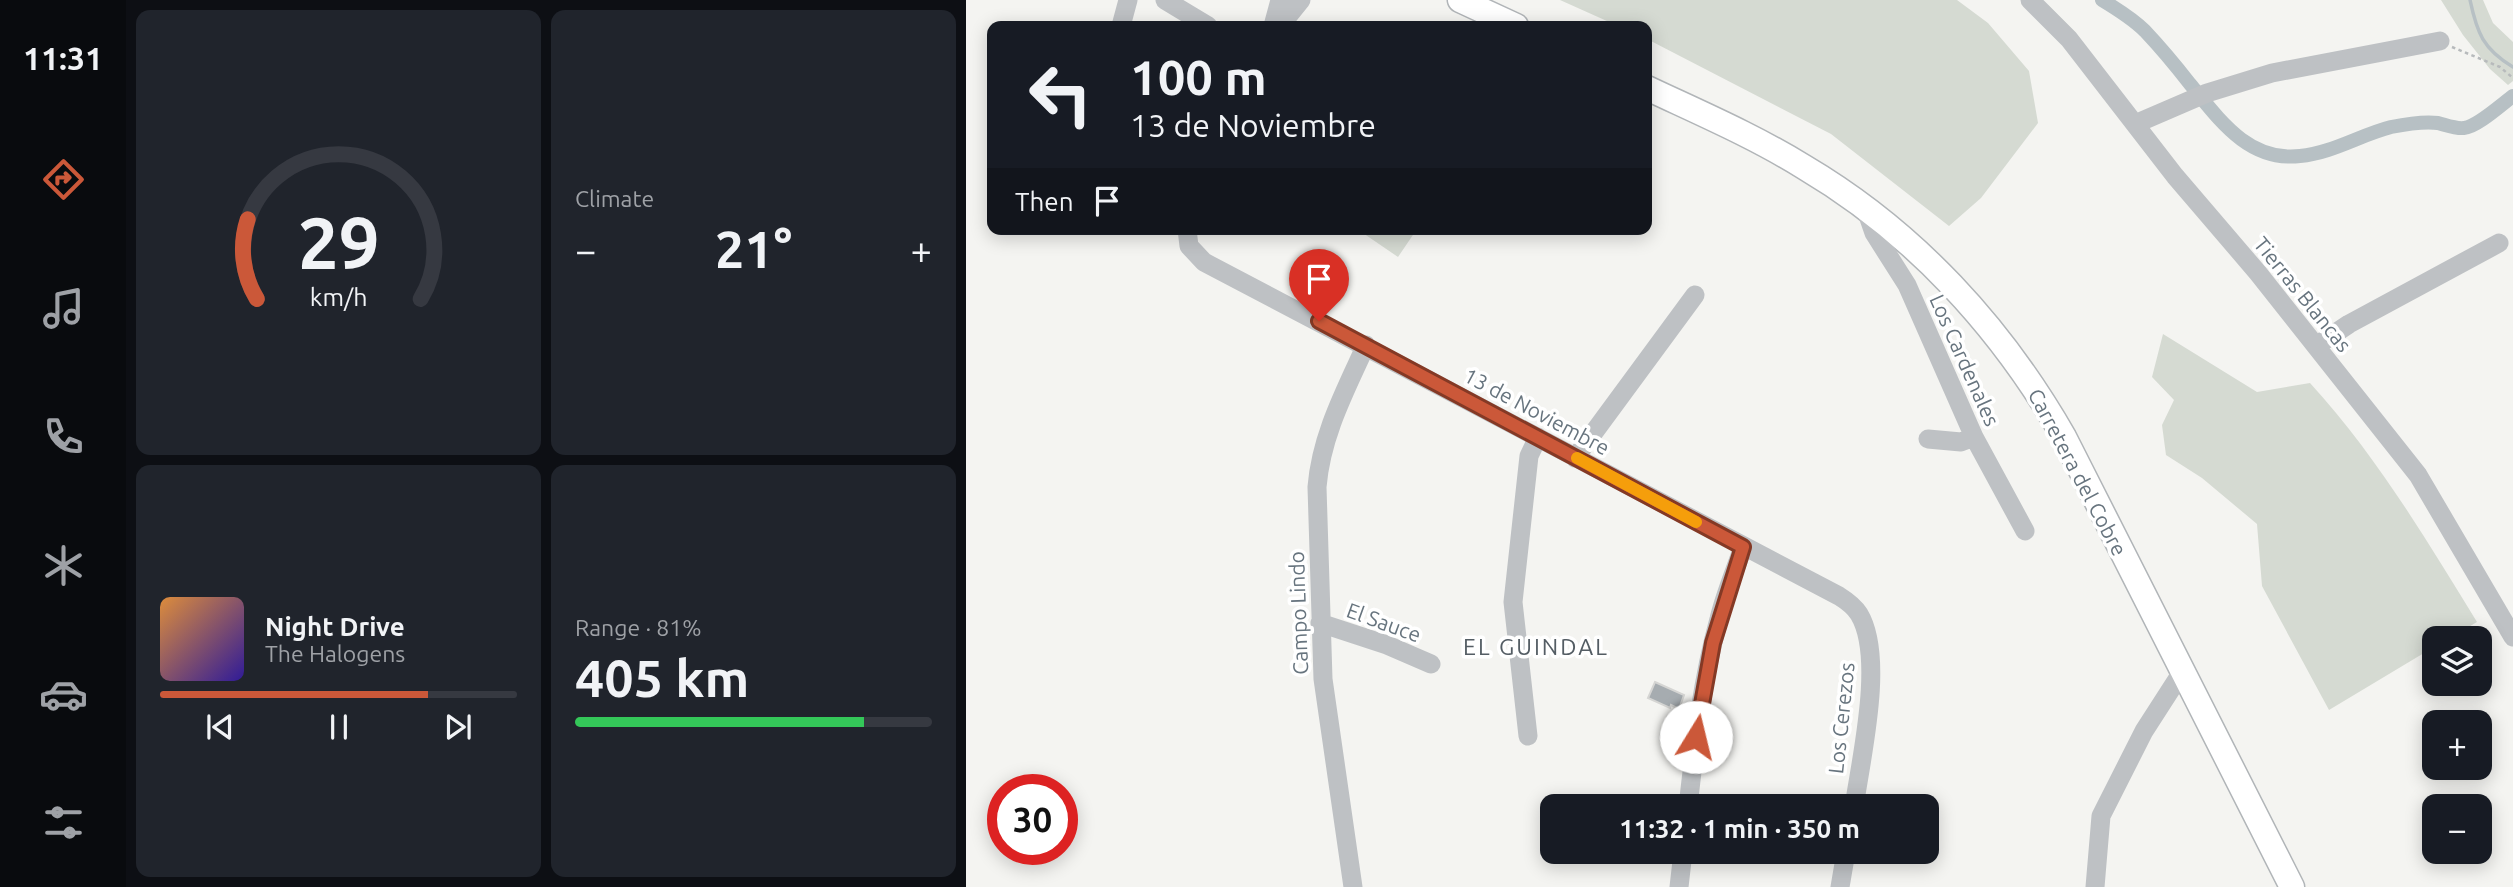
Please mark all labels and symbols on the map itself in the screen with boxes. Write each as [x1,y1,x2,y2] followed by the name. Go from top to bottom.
[2249,232,2357,356] street label: Tierras Blancas
[1289,249,1349,321] pin
[1925,291,2005,429] street label: Los Cardenales
[1460,363,1614,459] street label: 13 de Noviembre
[2024,384,2132,560] street label: Carretera del Cobre
[1284,551,1312,675] street label: Campo Lindo
[1344,598,1424,646] street label: El Sauce
[1463,634,1609,659] district label: EL GUINDAL
[1823,661,1859,775] street label: Los Cerezos
[1659,700,1733,774] position arrow
[987,774,1078,865] speed limit sign: 30

